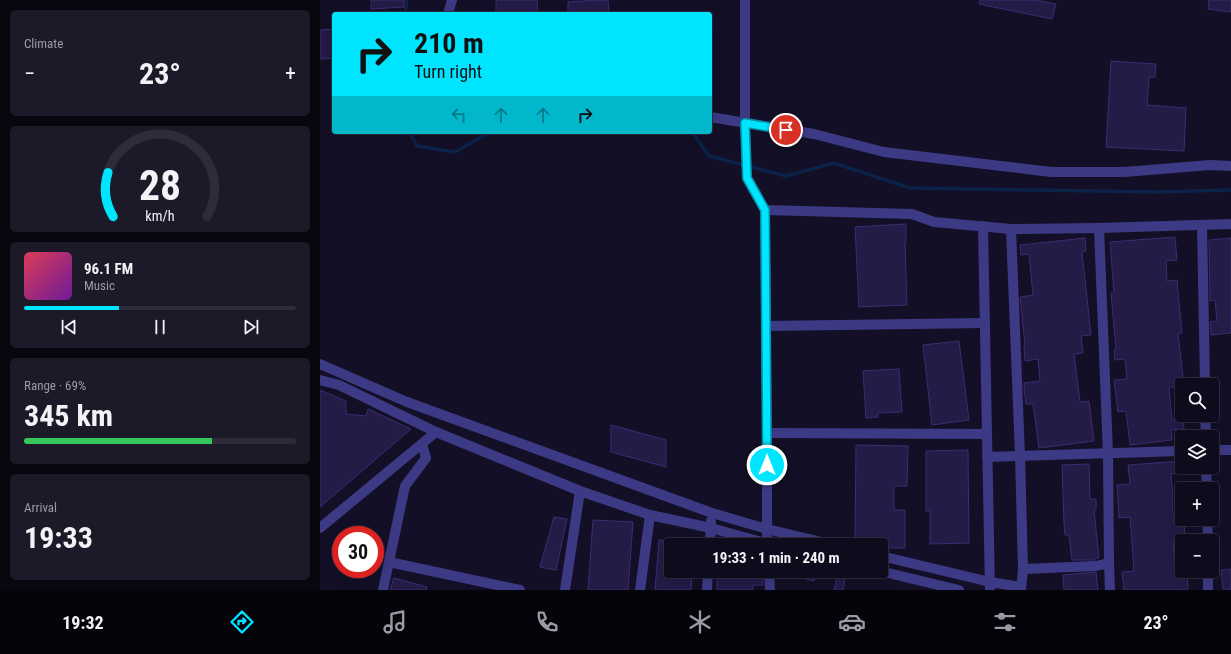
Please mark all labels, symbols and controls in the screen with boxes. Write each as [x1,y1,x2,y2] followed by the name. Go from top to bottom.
[414,27,484,60] text: 210 m
[348,28,400,80] icon: right
[24,36,63,51] text: Climate
[139,56,181,91] text: 23°
[24,61,35,86] text: −
[285,61,296,86] text: +
[414,61,482,82] text: Turn right
[448,104,470,126] icon: left
[490,104,512,126] icon: ahead
[532,104,554,126] icon: ahead
[574,104,596,126] icon: right
[769,113,803,147] pin
[775,119,797,141] icon: arrive
[139,161,181,210] text: 28
[145,208,175,224] text: km/h
[84,260,133,278] text: 96.1 FM
[84,278,115,293] text: Music
[58,316,80,338] icon: previous
[149,316,171,338] icon: pause
[240,316,262,338] icon: next
[24,378,86,393] text: Range · 69%
[1175,378,1219,578] map controls
[1175,378,1219,422] button: search
[24,398,113,433] text: 345 km
[1175,430,1219,474] button: layers
[746,444,788,486] position arrow
[1175,482,1219,526] button: +
[24,500,57,515] text: Arrival
[24,520,93,555] text: 19:33
[332,526,384,578] speed limit sign: 30
[1175,534,1219,578] button: −
[712,549,840,567] text: 19:33 · 1 min · 240 m
[228,608,256,636] icon: directions
[381,608,409,636] icon: music
[533,608,561,636] icon: phone
[686,608,714,636] icon: climate
[838,608,866,636] icon: car
[991,608,1019,636] icon: filters
[62,612,104,633] text: 19:32
[1143,612,1169,633] text: 23°

